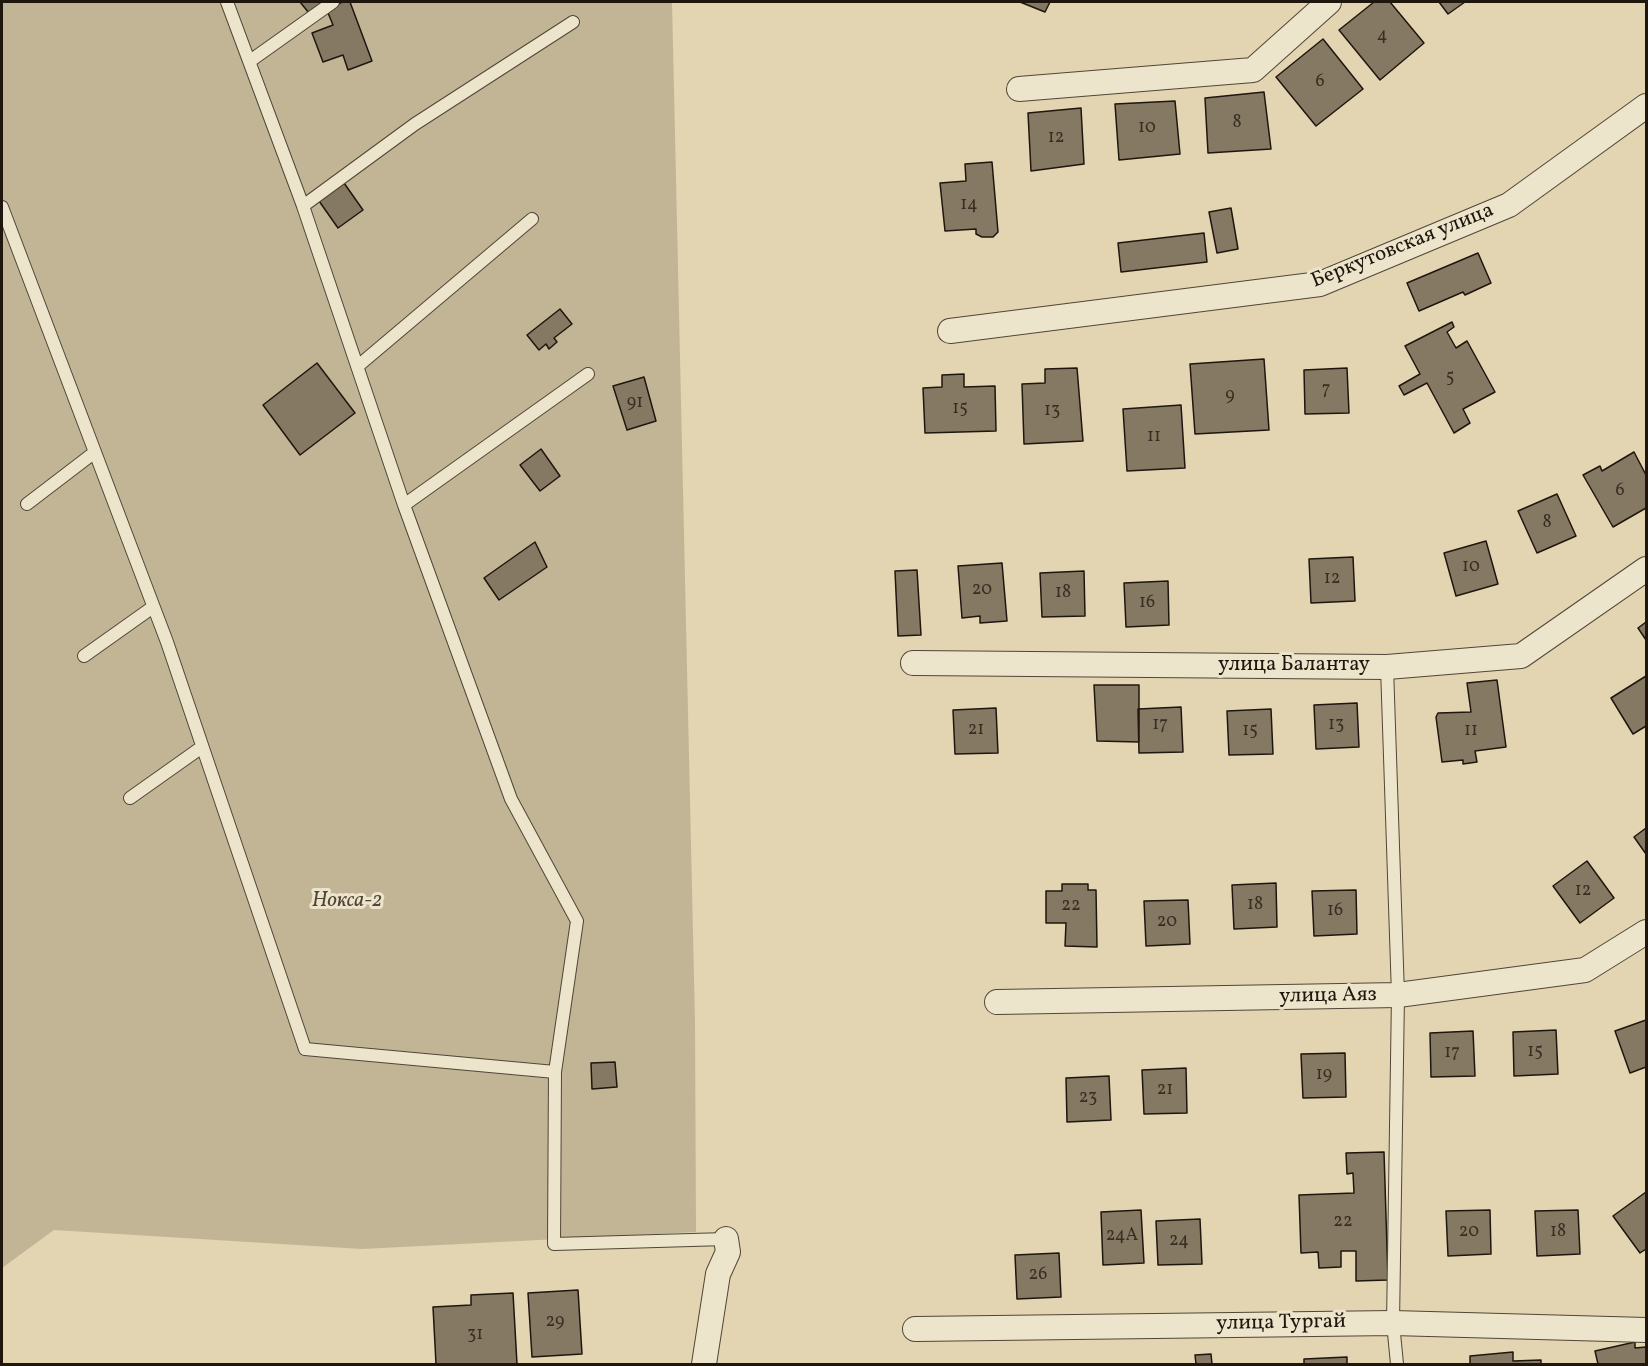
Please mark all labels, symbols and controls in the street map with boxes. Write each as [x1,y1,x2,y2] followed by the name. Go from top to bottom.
[1377,26,1387,48] house number: 4
[1315,72,1325,94] house number: 6
[1232,113,1242,135] house number: 8
[1138,118,1156,140] house number: 10
[1048,128,1064,150] house number: 12
[960,195,978,217] house number: 14
[1308,199,1498,295] street label: Беркутовская улица
[1446,368,1454,390] house number: 5
[1322,380,1330,402] house number: 7
[1225,386,1235,408] house number: 9
[627,393,643,415] house number: 91
[952,399,968,421] house number: 15
[1044,401,1060,423] house number: 13
[1147,427,1161,449] house number: 11
[1615,481,1625,503] house number: 6
[1542,513,1552,535] house number: 8
[1462,557,1480,579] house number: 10
[1324,569,1340,591] house number: 12
[972,580,992,602] house number: 20
[1055,583,1071,605] house number: 18
[1139,593,1155,615] house number: 16
[1218,653,1370,679] street label: улица Балантау
[1152,715,1168,737] house number: 17
[1328,715,1344,737] house number: 13
[968,720,984,742] house number: 21
[1242,721,1258,743] house number: 15
[1464,721,1478,743] house number: 11
[1575,881,1591,903] house number: 12
[312,889,382,915] park label: Нокса-2
[1247,895,1263,917] house number: 18
[1061,896,1081,918] house number: 22
[1327,901,1343,923] house number: 16
[1157,912,1177,934] house number: 20
[1279,984,1377,1010] street label: улица Аяз
[1527,1042,1543,1064] house number: 15
[1444,1043,1460,1065] house number: 17
[1316,1065,1332,1087] house number: 19
[1157,1080,1173,1102] house number: 21
[1079,1088,1097,1110] house number: 23
[1333,1212,1353,1234] house number: 22
[1459,1222,1479,1244] house number: 20
[1550,1222,1566,1244] house number: 18
[1106,1226,1138,1248] house number: 24А
[1169,1231,1189,1253] house number: 24
[1029,1265,1047,1287] house number: 26
[1216,1310,1346,1338] street label: улица Тургай
[546,1312,564,1334] house number: 29
[467,1325,483,1347] house number: 31

